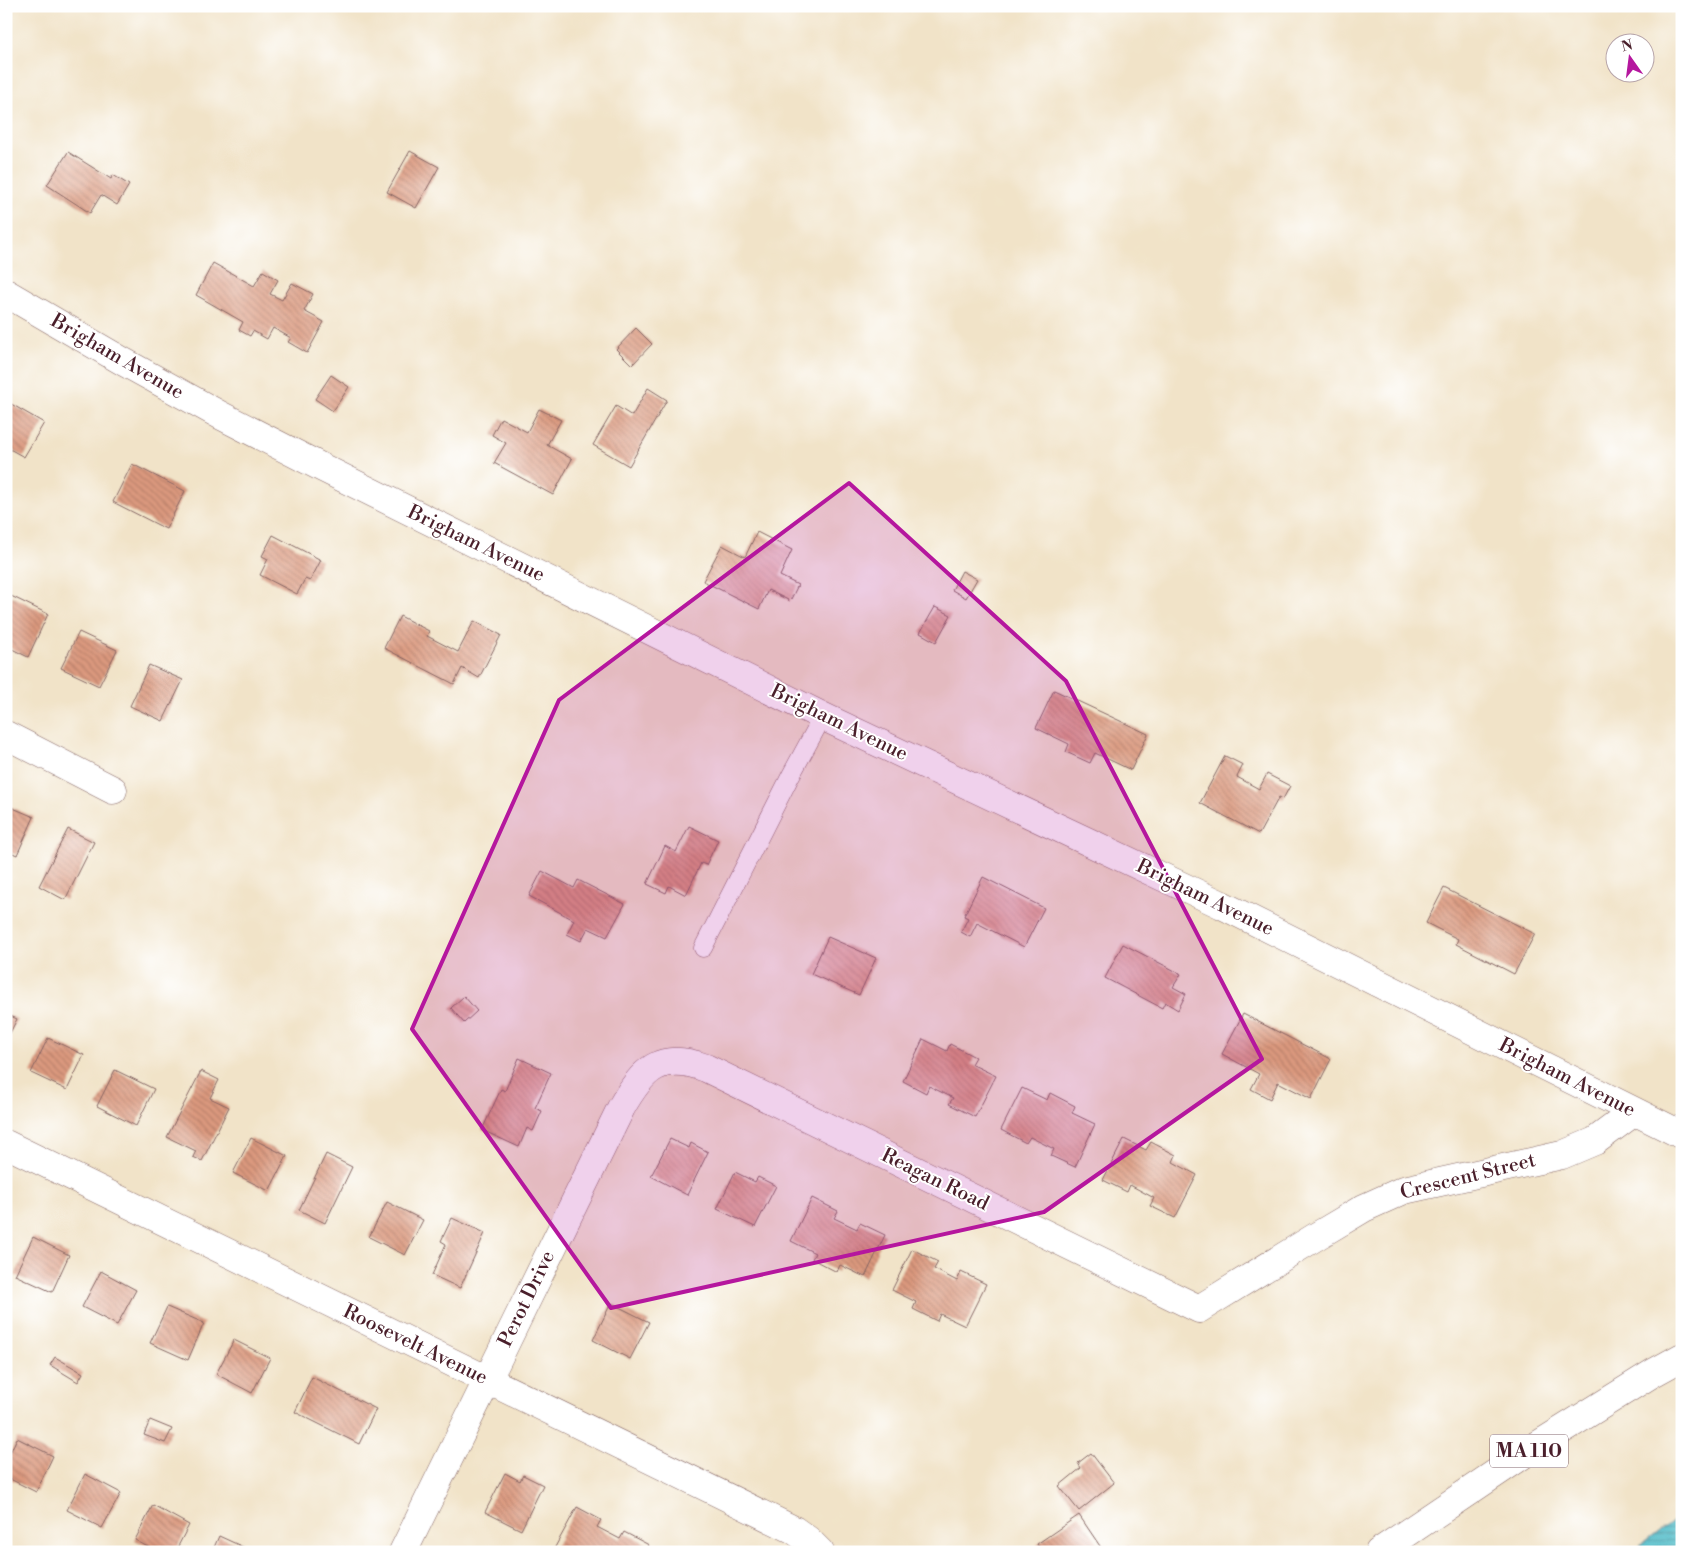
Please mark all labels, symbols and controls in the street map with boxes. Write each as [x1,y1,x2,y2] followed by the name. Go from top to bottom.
[1606,32,1656,82] north arrow
[1620,36,1635,56] text: N
[45,308,188,405] street label: Brigham Avenue
[402,500,549,588] street label: Brigham Avenue
[765,679,912,767] street label: Brigham Avenue
[1131,854,1278,942] street label: Brigham Avenue
[1494,1032,1639,1123] street label: Brigham Avenue
[877,1143,994,1217] street label: Reagan Road
[1398,1148,1538,1206] street label: Crescent Street
[493,1247,561,1351] street label: Perot Drive
[339,1299,491,1391] street label: Roosevelt Avenue
[1490,1434,1568,1468] road number: MA 110

